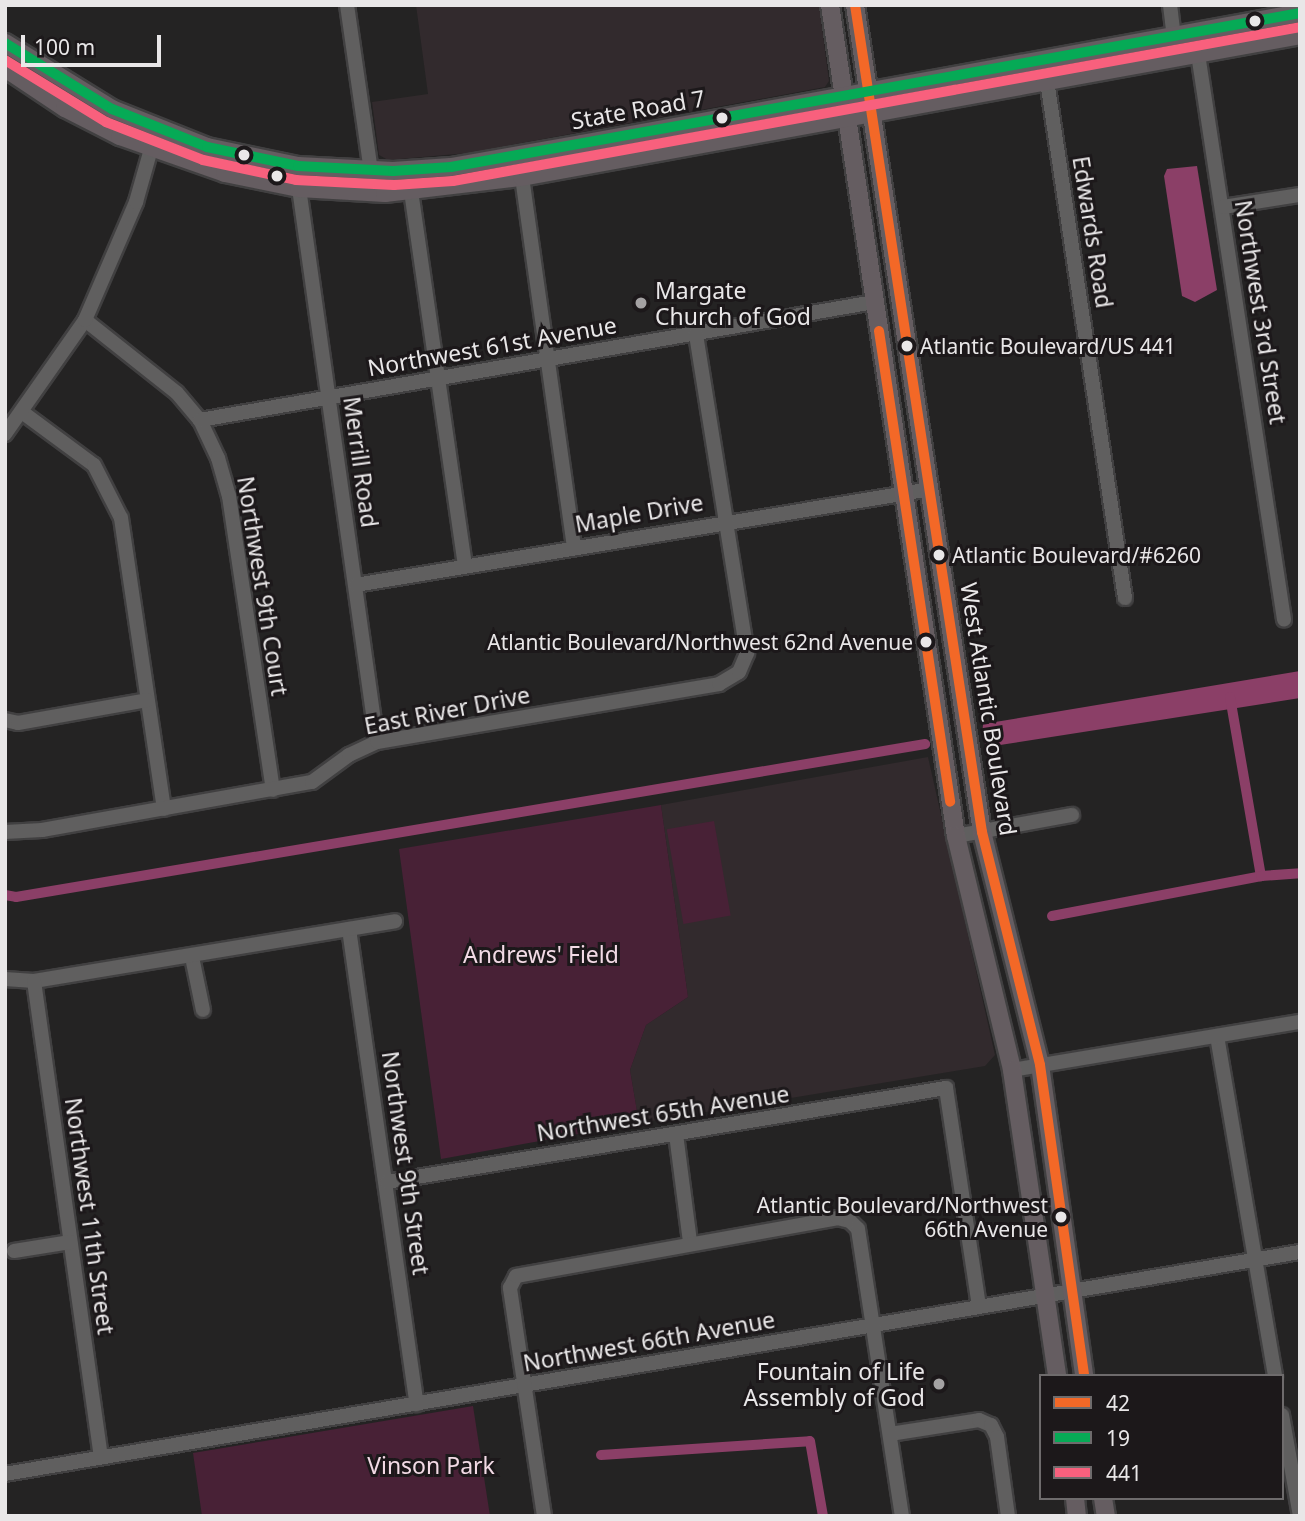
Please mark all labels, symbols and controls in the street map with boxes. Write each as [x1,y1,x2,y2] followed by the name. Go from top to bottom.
[1248,14,1262,28] unlabelled marker
[24,21,164,65] scale bar
[34,33,95,61] text: 100 m
[569,84,707,134] street label: State Road 7
[715,111,729,125] unlabelled marker
[237,148,251,162] unlabelled marker
[1067,154,1119,310] street label: Edwards Road
[270,169,284,183] unlabelled marker
[1230,198,1292,426] street label: Northwest 3rd Street
[655,276,811,330] place label: Margate Church of God
[633,295,649,311] marker: Margate Church of God
[365,311,619,381] street label: Northwest 61st Avenue
[920,333,1176,359] place label: Atlantic Boulevard/US 441
[900,339,914,353] marker: Atlantic Boulevard/US 441
[338,395,384,529] street label: Merrill Road
[232,474,294,698] street label: Northwest 9th Court
[573,488,705,538] street label: Maple Drive
[952,542,1201,568] place label: Atlantic Boulevard/#6260
[932,548,946,562] marker: Atlantic Boulevard/#6260
[955,581,1023,837] street label: West Atlantic Boulevard
[487,629,913,655] place label: Atlantic Boulevard/Northwest 62nd Avenue
[919,635,933,649] marker: Atlantic Boulevard/Northwest 62nd Avenue
[362,680,532,740] street label: East River Drive
[463,940,619,968] park label: Andrews' Field
[377,1049,435,1277] street label: Northwest 9th Street
[535,1079,791,1147] street label: Northwest 65th Avenue
[60,1096,120,1336] street label: Northwest 11th Street
[757,1192,1048,1242] place label: Atlantic Boulevard/Northwest 66th Avenue
[1054,1210,1068,1224] marker: Atlantic Boulevard/Northwest 66th Avenue
[521,1305,777,1377] street label: Northwest 66th Avenue
[743,1357,925,1411] place label: Fountain of Life Assembly of God
[1039,1374,1284,1500] legend
[931,1376,947,1392] marker: Fountain of Life Assembly of God
[1106,1389,1130,1417] text: 42
[1106,1424,1130,1452] text: 19
[367,1451,495,1479] park label: Vinson Park
[1106,1459,1142,1487] text: 441

